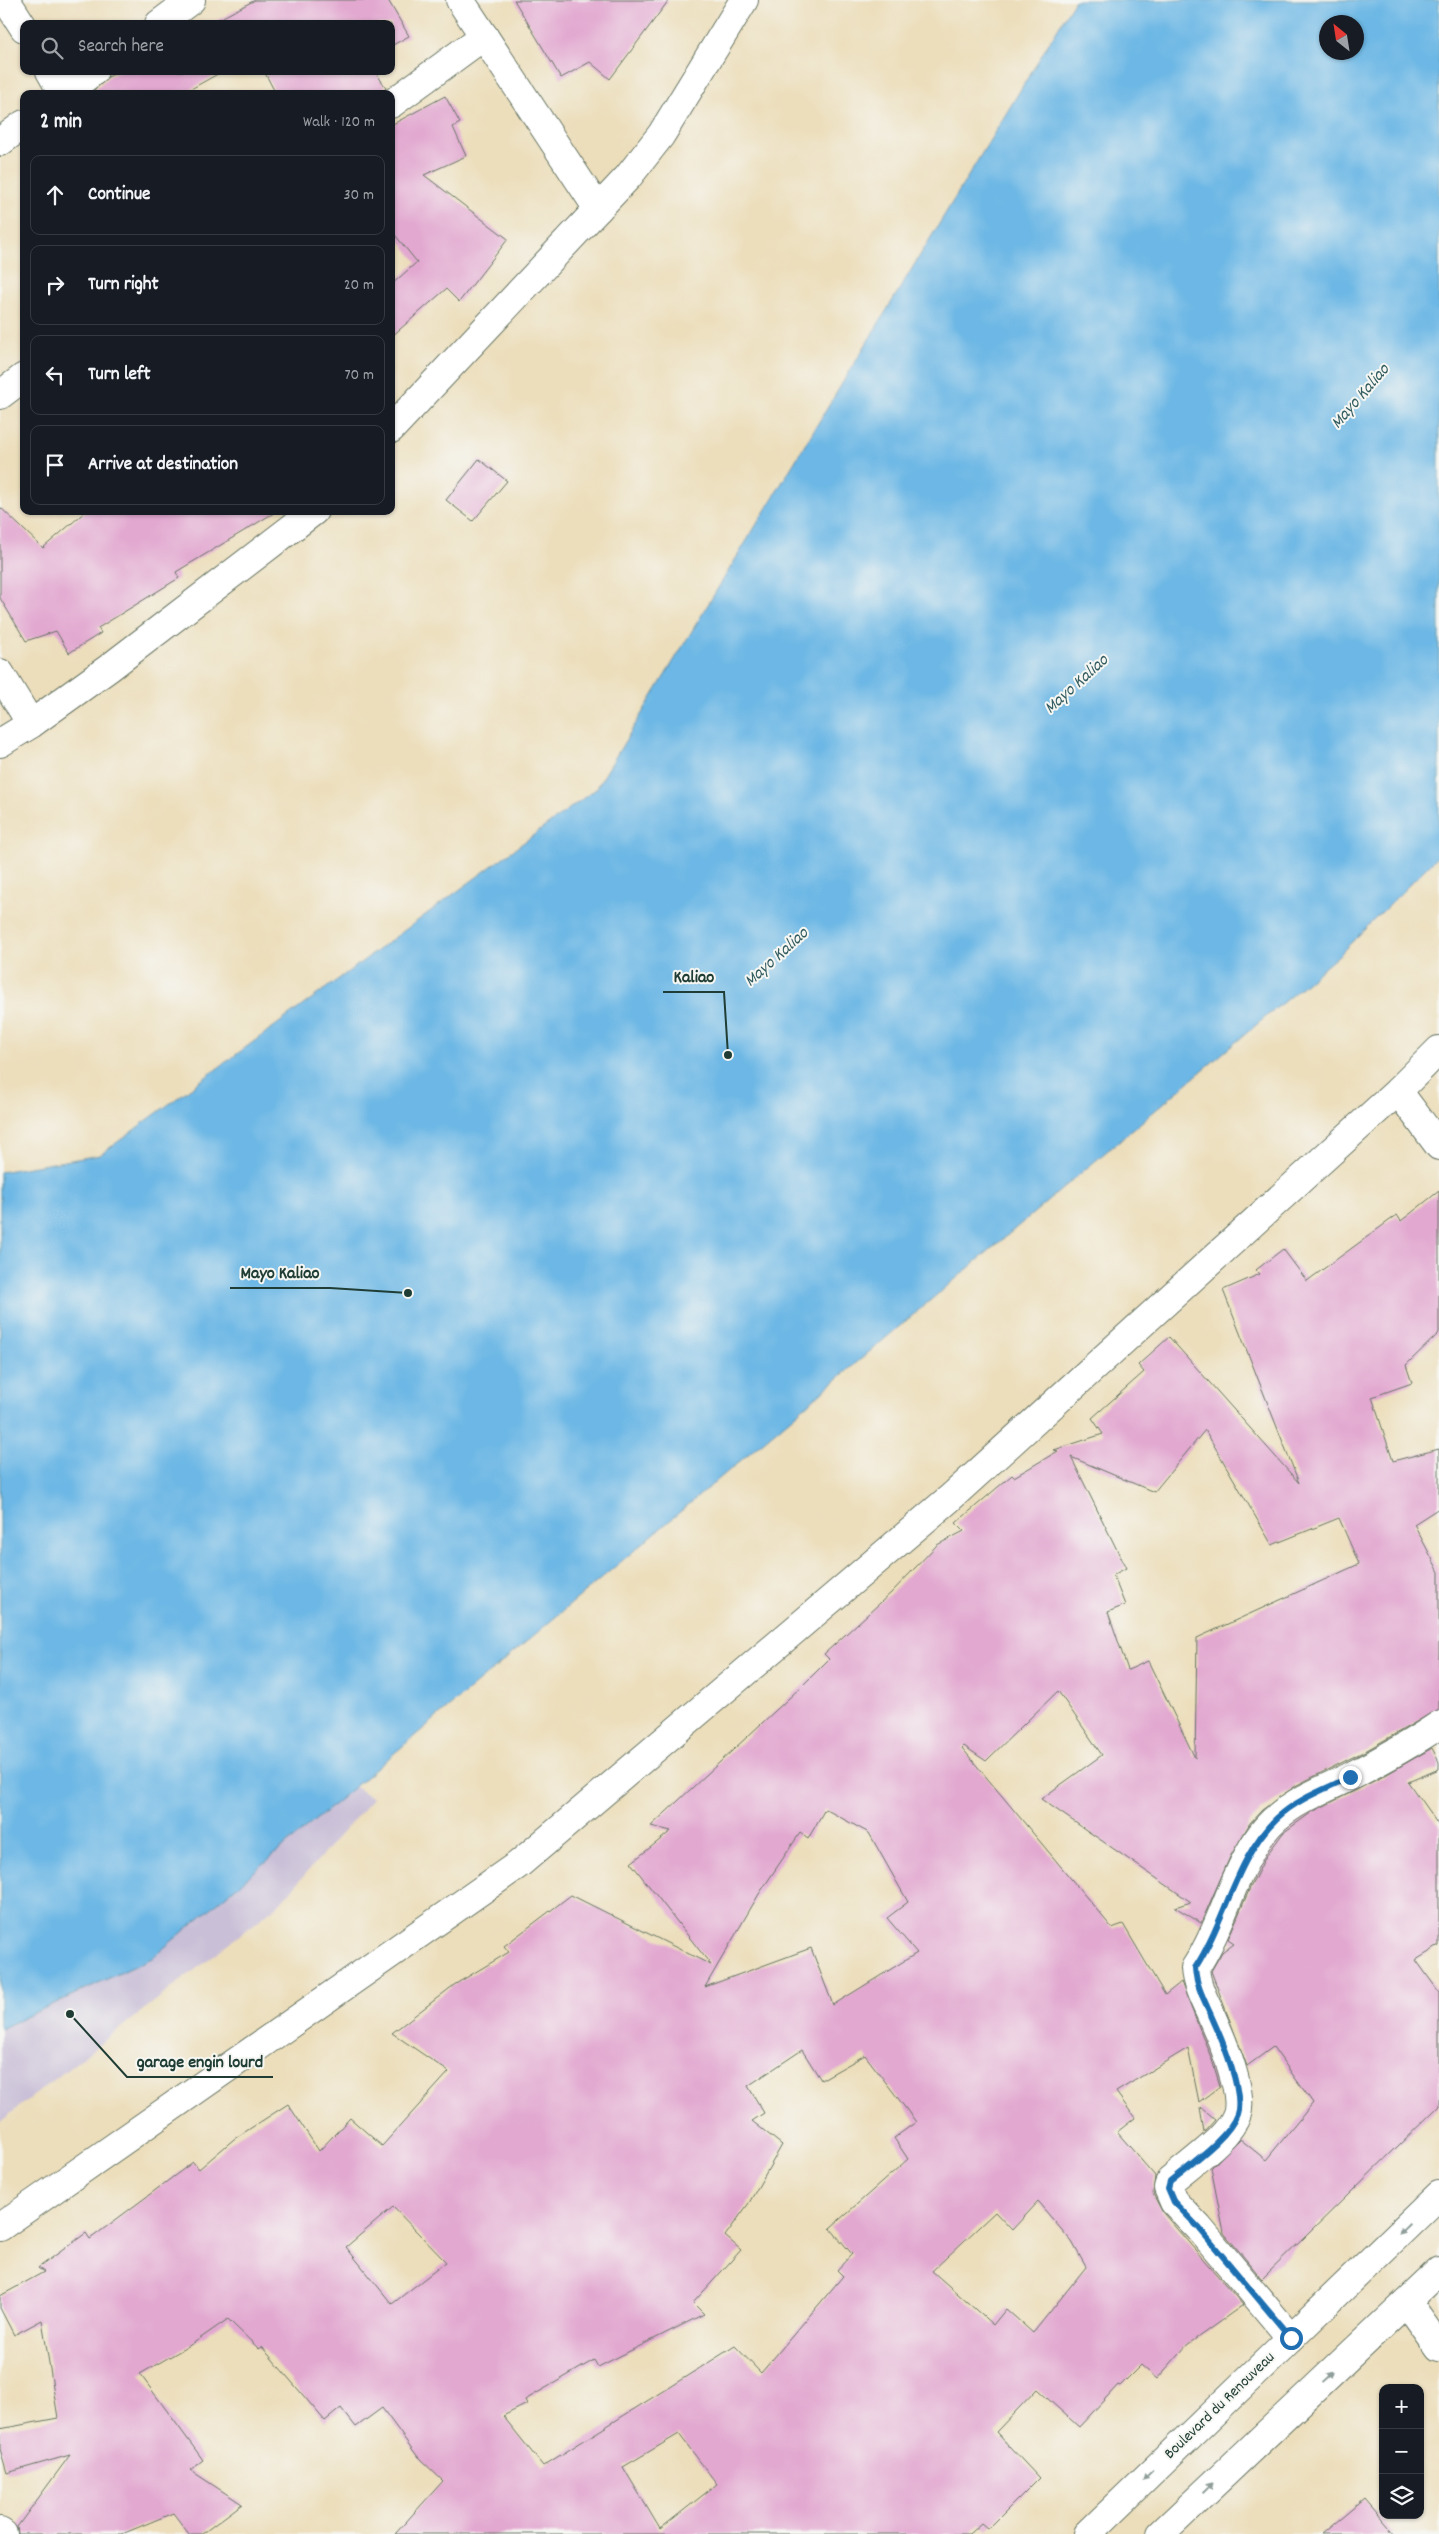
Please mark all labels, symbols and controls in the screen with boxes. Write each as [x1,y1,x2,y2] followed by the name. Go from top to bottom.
[1319,15,1364,60] north arrow
[20,20,395,75] search box
[38,34,66,62] icon: search
[78,34,164,61] text: Search here
[40,108,82,138] text: 2 min
[303,111,375,134] text: Walk · 120 m
[41,181,69,209] icon: ahead
[88,182,150,209] text: Continue
[344,184,374,207] text: 30 m
[41,271,69,299] icon: right
[88,272,159,299] text: Turn right
[344,274,374,297] text: 20 m
[1326,358,1397,435] water label: Mayo Kaliao
[41,361,69,389] icon: left
[88,362,151,389] text: Turn left
[344,364,374,387] text: 70 m
[41,451,69,479] icon: arrive
[88,452,238,479] text: Arrive at destination
[1039,649,1116,721] water label: Mayo Kaliao
[739,922,816,994] water label: Mayo Kaliao
[663,959,724,992] callout: Kaliao
[674,966,714,991] text: Kaliao
[230,1255,330,1288] callout: Mayo Kaliao
[240,1262,320,1287] text: Mayo Kaliao
[1339,1766,1362,1789] route end
[127,2044,273,2077] callout: garage engin lourd
[137,2051,263,2076] text: garage engin lourd
[1398,2223,1410,2235] one-way arrow
[1280,2327,1303,2350] route start
[1159,2347,1281,2465] street label: Boulevard du Renouveau
[1320,2371,1332,2383] one-way arrow
[1379,2384,1424,2519] map controls
[1379,2384,1424,2429] button: +
[1379,2429,1424,2474] button: −
[1143,2469,1155,2481] one-way arrow
[1379,2474,1424,2519] button: layers
[1202,2482,1214,2494] one-way arrow

